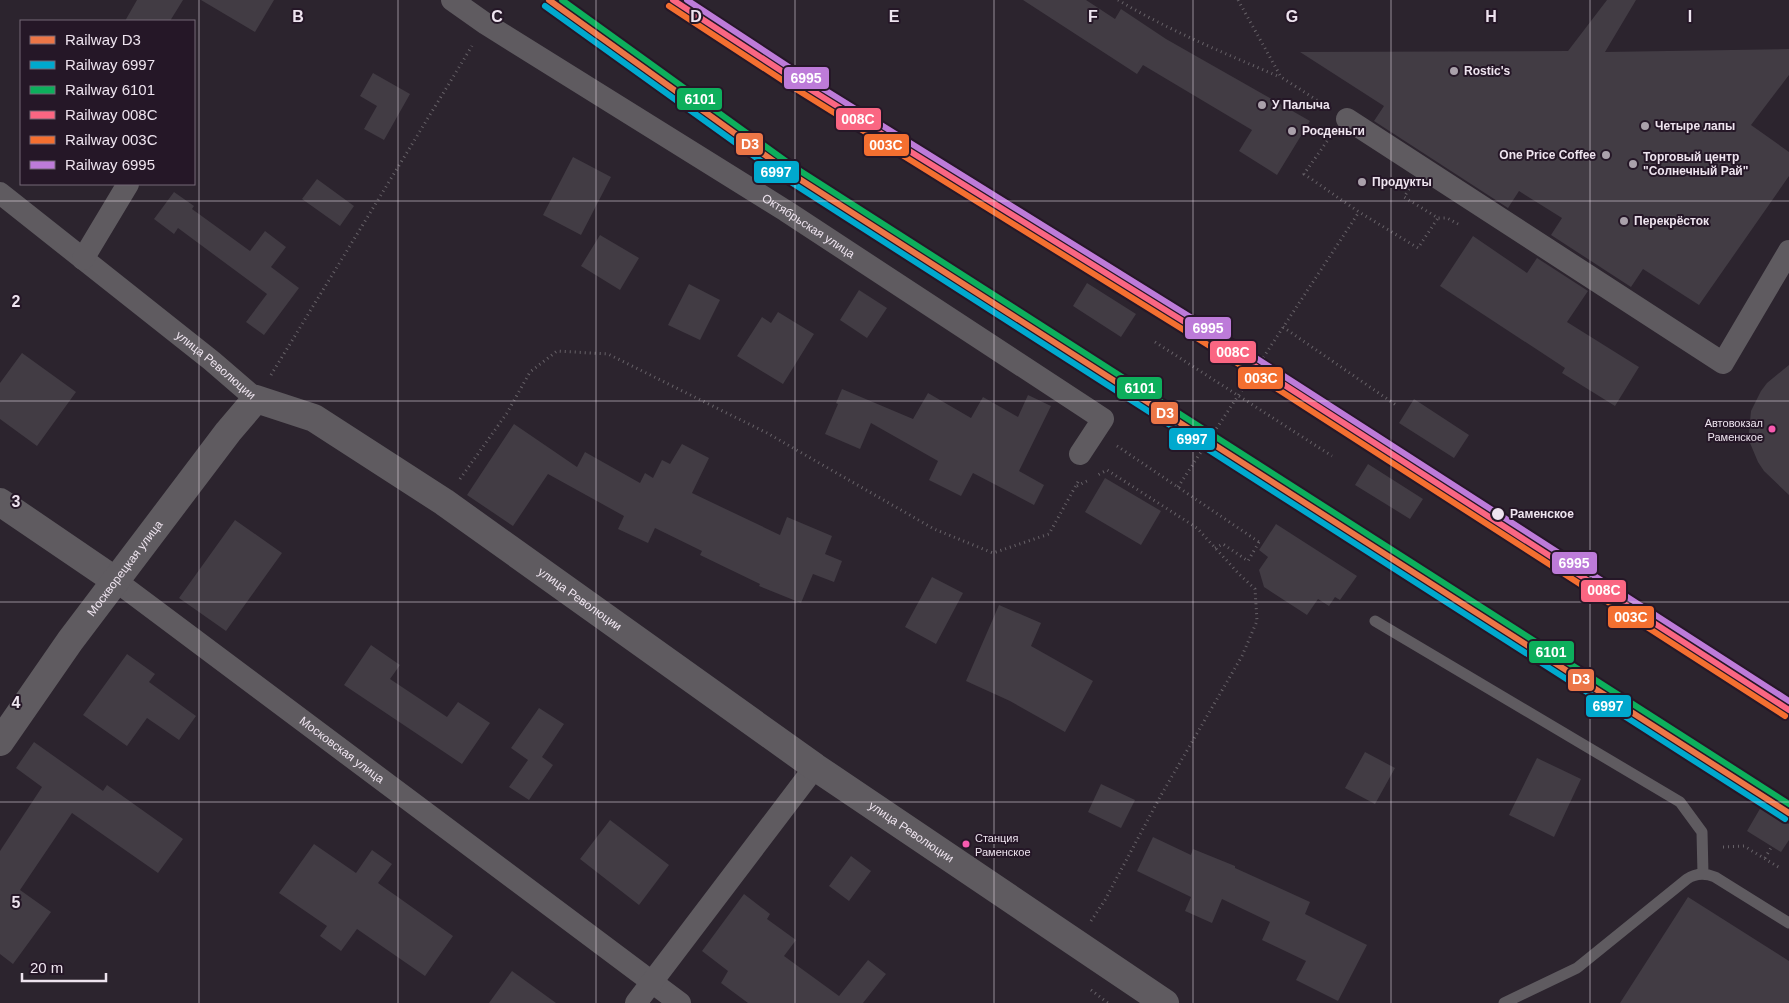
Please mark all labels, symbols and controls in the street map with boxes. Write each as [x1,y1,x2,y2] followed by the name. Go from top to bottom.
[292,8,304,25] text: B
[491,8,503,25] text: C
[690,8,702,25] text: D
[889,8,900,25] text: E
[1088,8,1098,25] text: F
[1286,8,1298,25] text: G
[1485,8,1497,25] text: H
[1688,8,1692,25] text: I
[20,20,195,185] legend
[65,31,141,48] text: Railway D3
[65,56,155,73] text: Railway 6997
[1464,64,1511,78] place label: Rostic's
[1448,65,1460,77] marker: Rostic's
[783,66,830,90] line badge: 6995
[790,70,822,86] text: 6995
[65,81,155,98] text: Railway 6101
[676,87,723,111] line badge: 6101
[684,91,716,107] text: 6101
[1272,98,1330,112] place label: У Палыча
[1256,99,1268,111] marker: У Палыча
[65,106,158,123] text: Railway 008С
[835,107,882,131] line badge: 008С
[841,111,875,127] text: 008С
[1655,119,1735,133] place label: Четыре лапы
[1639,120,1651,132] marker: Четыре лапы
[1302,124,1365,138] place label: Росденьги
[1286,125,1298,137] marker: Росденьги
[65,131,158,148] text: Railway 003С
[735,132,764,156] line badge: D3
[863,133,910,157] line badge: 003С
[741,136,759,152] text: D3
[869,137,903,153] text: 003С
[1499,148,1596,162] place label: One Price Coffee
[1600,149,1612,161] marker: One Price Coffee
[1643,150,1748,178] place label: Торговый центр "Солнечный Рай"
[65,156,155,173] text: Railway 6995
[1627,158,1639,170] marker: Торговый центр "Солнечный Рай"
[753,160,800,184] line badge: 6997
[760,164,792,180] text: 6997
[1372,175,1432,189] place label: Продукты
[1356,176,1368,188] marker: Продукты
[759,191,858,261] street label: Октябрьская улица
[1634,214,1710,228] place label: Перекрёсток
[1618,215,1630,227] marker: Перекрёсток
[12,293,21,310] text: 2
[1184,316,1232,340] line badge: 6995
[1192,320,1224,336] text: 6995
[173,328,258,402] street label: улица Революции
[1209,340,1257,364] line badge: 008С
[1216,344,1250,360] text: 008С
[1237,366,1284,390] line badge: 003С
[1244,370,1278,386] text: 003С
[1116,376,1163,400] line badge: 6101
[1124,380,1156,396] text: 6101
[1150,401,1179,425] line badge: D3
[1156,405,1174,421] text: D3
[1705,417,1763,443] place label: Автовокзал Раменское
[1767,424,1777,434] marker: Автовокзал Раменское
[1168,427,1216,451] line badge: 6997
[1176,431,1208,447] text: 6997
[12,493,21,510] text: 3
[1490,506,1506,522] marker: Раменское
[1510,507,1574,521] place label: Раменское
[84,517,166,619] street label: Москворецкая улица
[1551,551,1598,575] line badge: 6995
[1558,555,1590,571] text: 6995
[535,564,624,634] street label: улица Революции
[1580,579,1627,603] line badge: 008С
[1587,582,1621,598] text: 008С
[1607,605,1655,629] line badge: 003С
[1614,609,1648,625] text: 003С
[1528,640,1575,664] line badge: 6101
[1535,644,1567,660] text: 6101
[1567,668,1595,692] line badge: D3
[1572,671,1590,687] text: D3
[12,694,21,711] text: 4
[1585,694,1632,718] line badge: 6997
[1592,698,1624,714] text: 6997
[297,714,387,786] street label: Московская улица
[866,798,956,866] street label: улица Революции
[975,832,1031,858] place label: Станция Раменское
[961,839,971,849] marker: Станция Раменское
[12,894,21,911] text: 5
[22,950,106,982] scale bar
[30,959,63,976] text: 20 m

